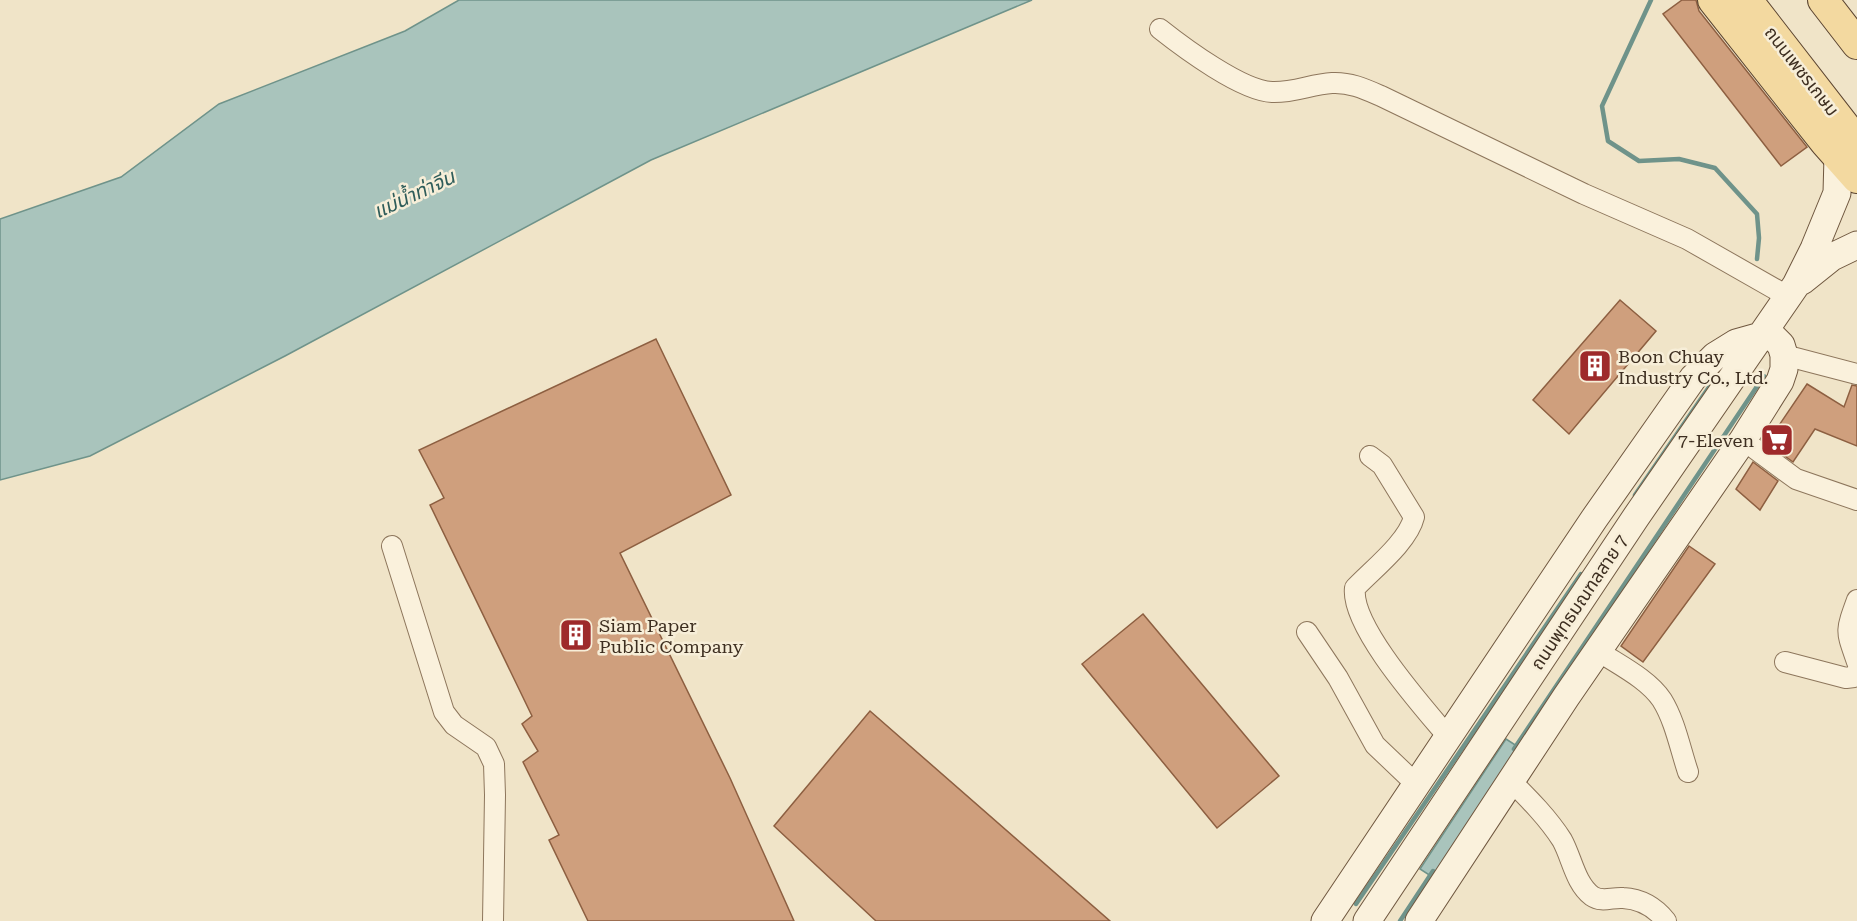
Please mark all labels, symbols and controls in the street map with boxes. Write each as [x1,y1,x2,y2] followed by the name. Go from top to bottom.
[1761,22,1843,120] street label: ถนนเพชรเกษม
[369,162,460,223] water label: แม่น้ำท่าจีน
[1618,346,1769,388] place label: Boon Chuay Industry Co., Ltd.
[1577,348,1613,384] building icon: Boon Chuay Industry Co., Ltd.
[1759,422,1795,458] supermarket icon: 7-Eleven
[1678,430,1754,451] place label: 7-Eleven
[1526,531,1633,674] street label: ถนนพุทธมณฑลสาย 7
[599,615,744,657] place label: Siam Paper Public Company
[558,617,594,653] building icon: Siam Paper Public Company

